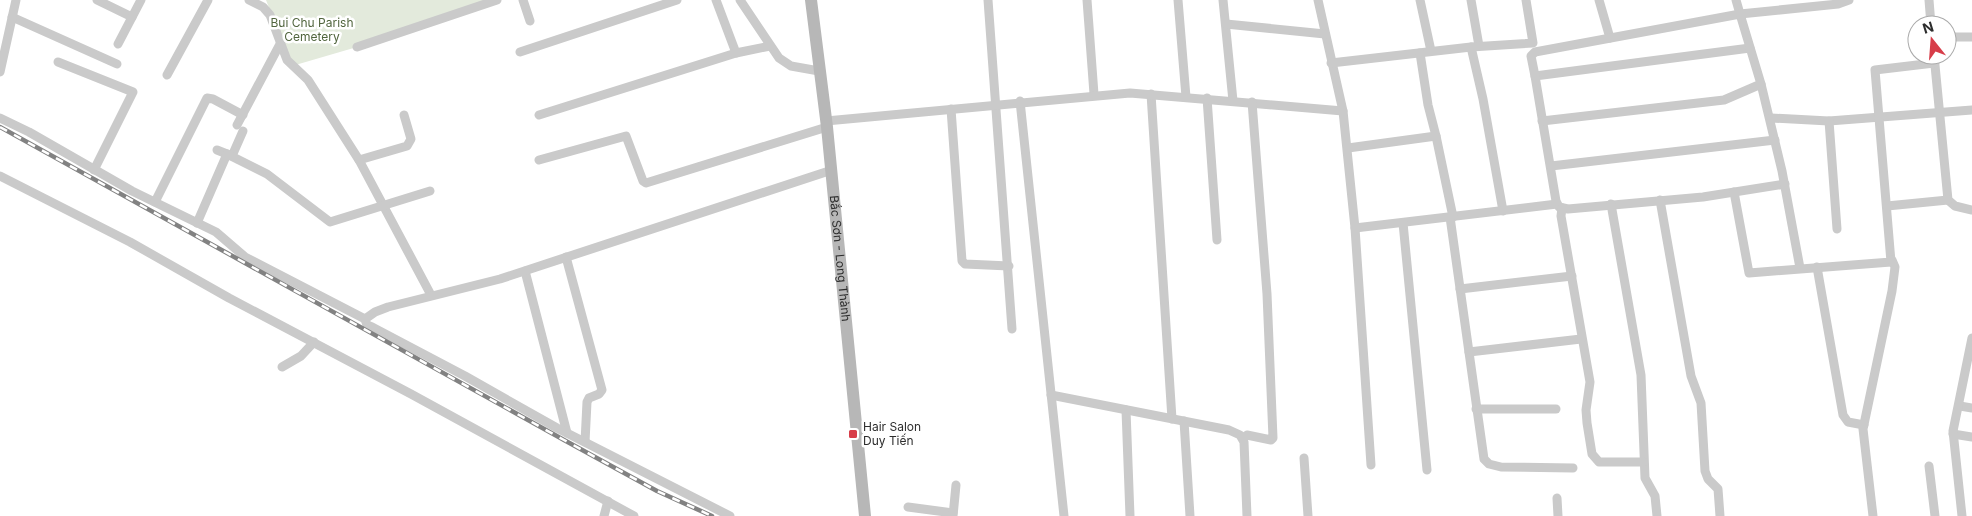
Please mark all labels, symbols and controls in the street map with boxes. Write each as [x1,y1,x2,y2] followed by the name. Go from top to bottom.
[270,15,354,44] park label: Bui Chu Parish Cemetery
[1907,15,1957,65] north arrow
[1920,17,1936,37] text: N
[827,195,854,322] street label: Bắc Sơn - Long Thành
[863,419,921,448] place label: Hair Salon Duy Tiến
[847,428,859,440] marker: Hair Salon Duy Tiến

